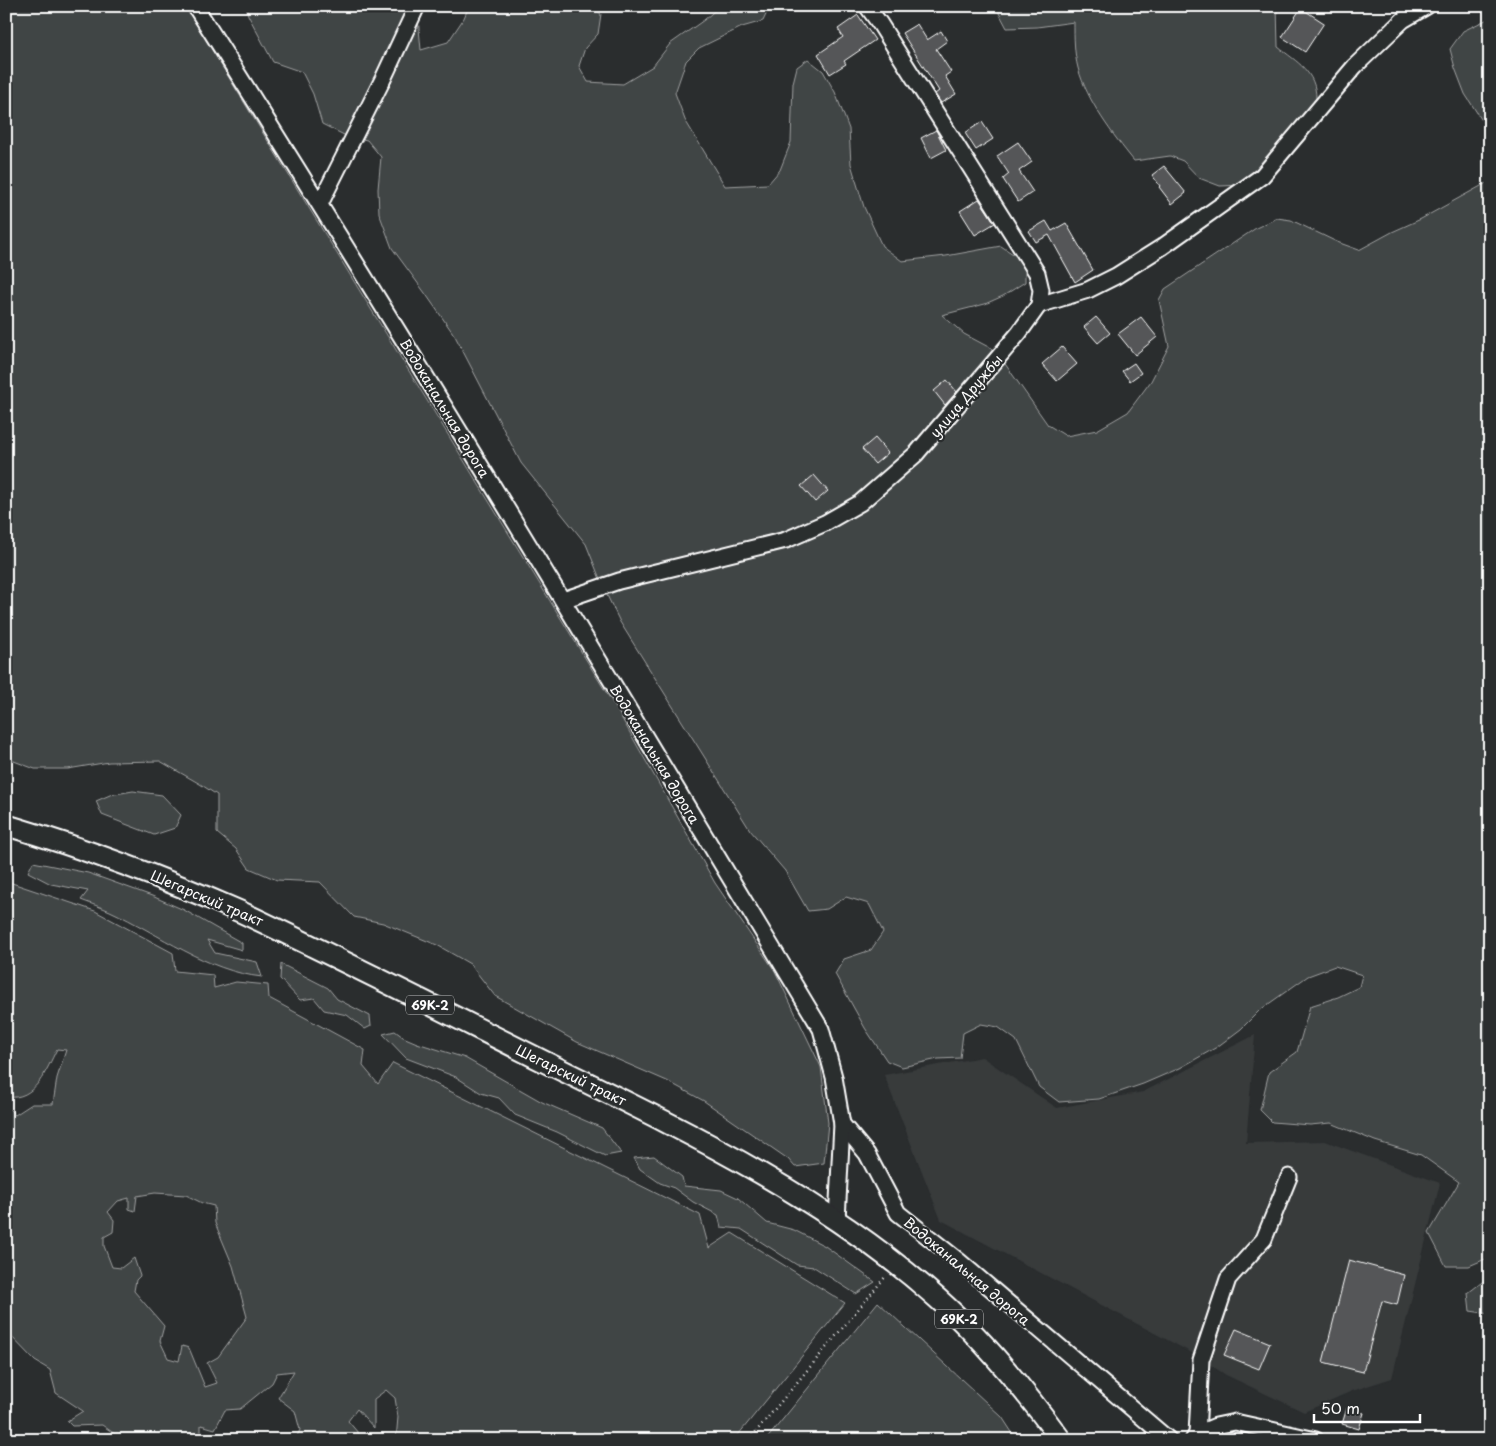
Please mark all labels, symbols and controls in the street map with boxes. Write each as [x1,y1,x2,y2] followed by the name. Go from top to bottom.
[395,334,495,482] street label: Водоканальная дорога
[925,350,1007,442] street label: улица Дружбы
[605,680,705,828] street label: Водоканальная дорога
[147,865,267,931] street label: Шегарский тракт
[406,996,454,1014] road number: 69К-2
[512,1039,630,1111] street label: Шегарский тракт
[899,1212,1035,1330] street label: Водоканальная дорога
[935,1310,983,1328] road number: 69К-2
[1314,1391,1420,1423] scale bar
[1321,1396,1360,1419] text: 50 m

